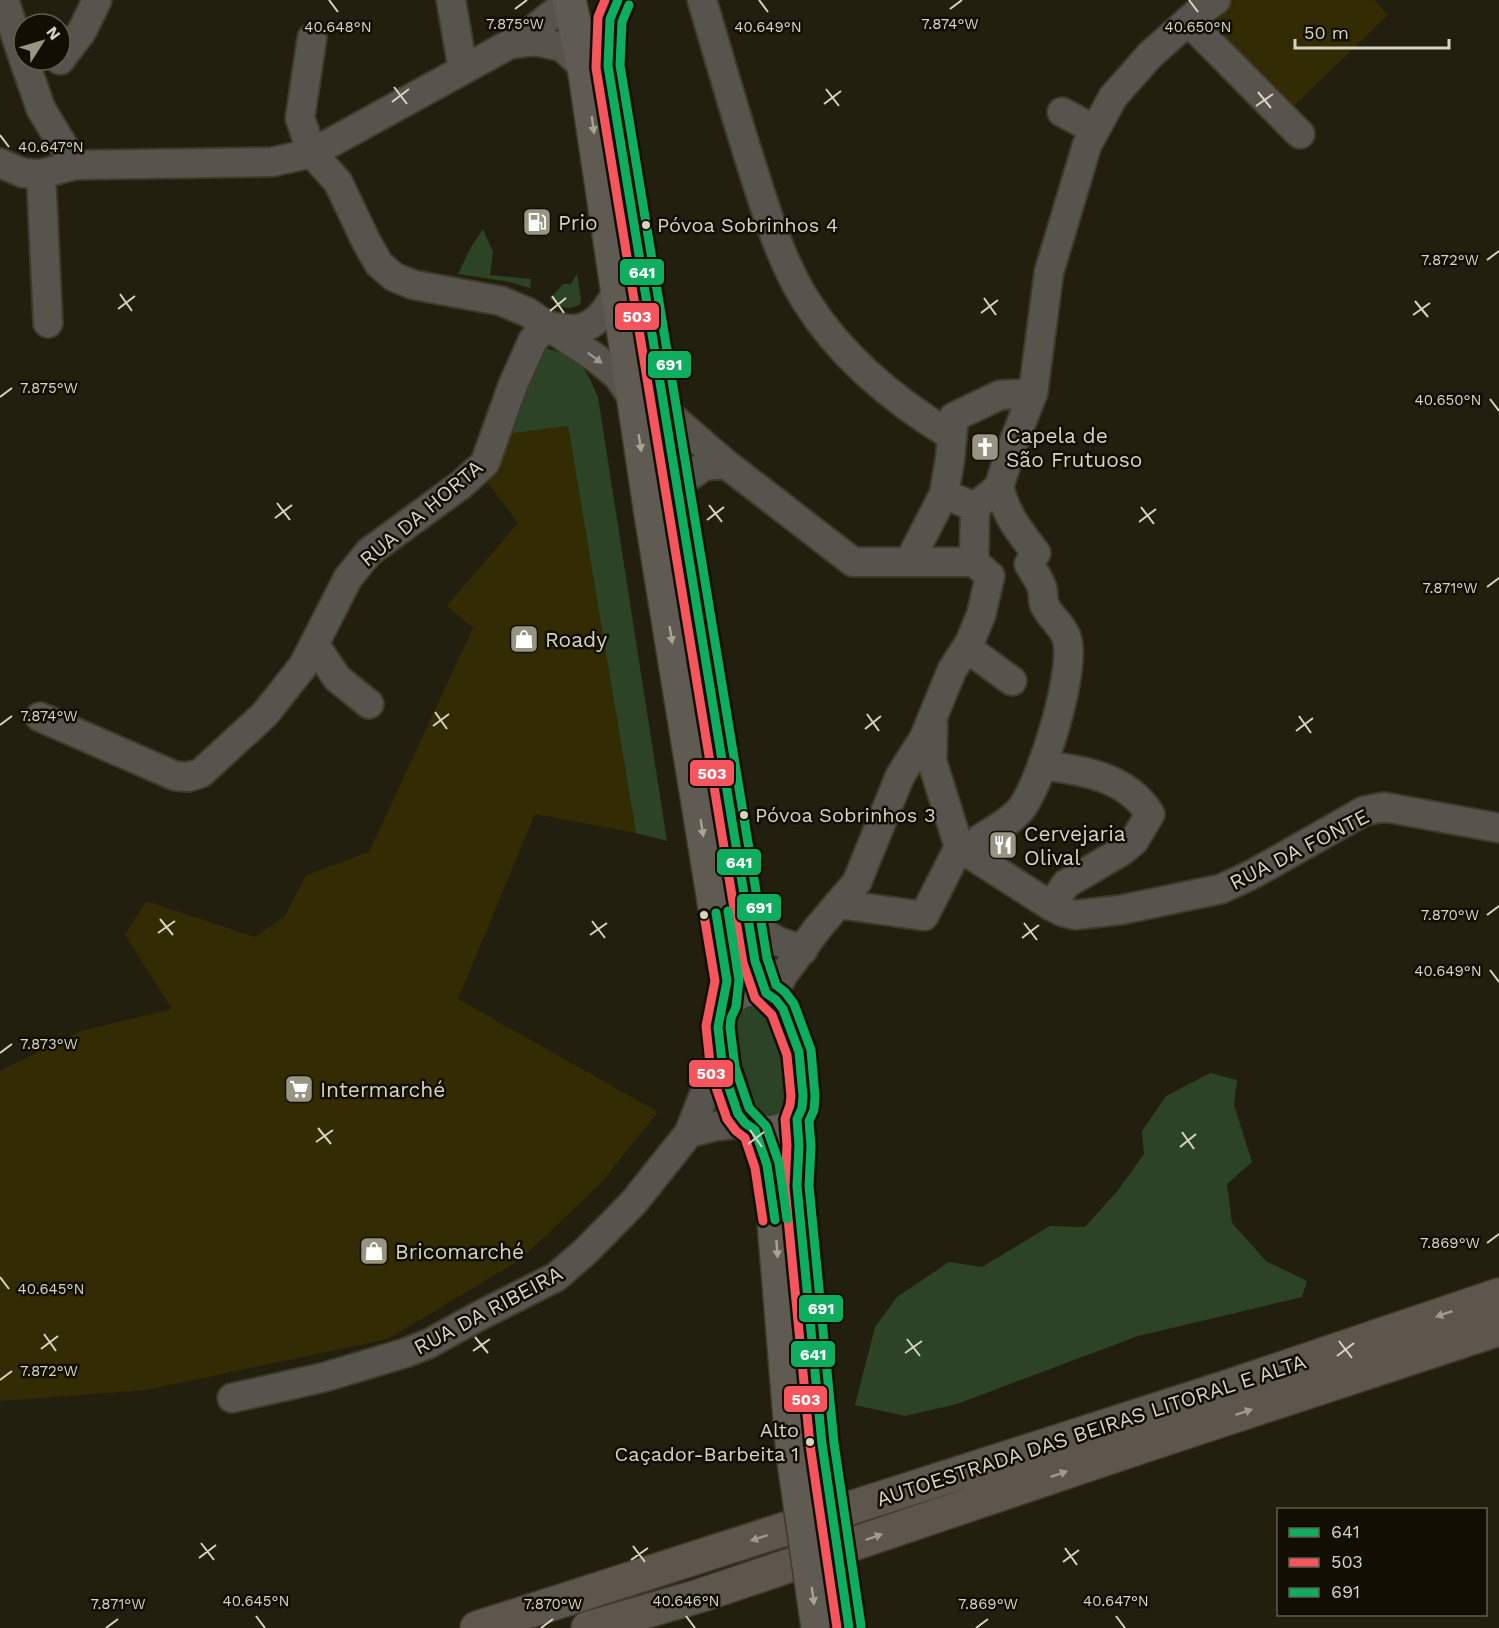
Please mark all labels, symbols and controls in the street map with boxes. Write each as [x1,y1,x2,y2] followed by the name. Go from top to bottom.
[12,12,72,72] north arrow
[1295,12,1450,50] scale bar
[486,15,544,33] text: 7.875°W
[921,15,979,33] text: 7.874°W
[304,18,372,36] text: 40.648°N
[734,18,802,36] text: 40.649°N
[1165,18,1232,36] text: 40.650°N
[1304,22,1349,43] text: 50 m
[42,23,65,44] text: N
[589,116,598,135] one-way arrow
[18,138,84,156] text: 40.647°N
[521,206,553,238] fuel station icon: Prio
[558,210,598,235] place label: Prio
[657,213,838,237] place label: Póvoa Sobrinhos 4
[640,219,652,231] marker: Póvoa Sobrinhos 4
[1421,251,1479,269] text: 7.872°W
[619,258,665,286] line badge: 641
[629,263,655,282] text: 641
[614,302,660,331] line badge: 503
[623,307,652,326] text: 503
[647,350,692,379] line badge: 691
[588,351,603,363] one-way arrow
[656,355,682,374] text: 691
[20,379,78,397] text: 7.875°W
[1415,391,1482,409] text: 40.650°N
[1006,423,1142,472] place label: Capela de São Frutuoso
[969,431,1001,463] church icon: Capela de São Frutuoso
[636,433,645,452] one-way arrow
[354,454,488,572] street label: RUA DA HORTA
[1422,579,1478,597] text: 7.871°W
[508,623,540,655] shop icon: Roady
[666,626,675,645] one-way arrow
[545,627,607,652] place label: Roady
[20,707,78,725] text: 7.874°W
[689,759,735,787] line badge: 503
[698,764,727,783] text: 503
[755,803,936,827] place label: Póvoa Sobrinhos 3
[1225,803,1373,895] street label: RUA DA FONTE
[738,809,750,821] marker: Póvoa Sobrinhos 3
[698,819,707,838] one-way arrow
[1024,821,1126,870] place label: Cervejaria Olival
[987,829,1019,861] restaurant icon: Cervejaria Olival
[716,848,762,876] line badge: 641
[726,853,752,872] text: 641
[736,893,782,922] line badge: 691
[746,898,772,917] text: 691
[1421,906,1479,924] text: 7.870°W
[698,909,710,921] unlabelled marker
[1414,962,1482,980] text: 40.649°N
[20,1035,78,1053] text: 7.873°W
[688,1059,734,1088] line badge: 503
[697,1064,726,1083] text: 503
[283,1073,315,1105] supermarket icon: Intermarché
[320,1077,445,1102] place label: Intermarché
[1420,1234,1480,1252] text: 7.869°W
[358,1235,390,1267] shop icon: Bricomarché
[395,1239,524,1264] place label: Bricomarché
[772,1239,782,1258] one-way arrow
[409,1260,567,1360] street label: RUA DA RIBEIRA
[18,1280,84,1298] text: 40.645°N
[798,1294,844,1323] line badge: 691
[808,1299,834,1318] text: 691
[1435,1310,1453,1319] one-way arrow
[790,1340,836,1368] line badge: 641
[800,1345,826,1364] text: 641
[873,1349,1309,1511] street label: AUTOESTRADA DAS BEIRAS LITORAL E ALTA
[20,1362,78,1380] text: 7.872°W
[783,1385,828,1413] line badge: 503
[792,1390,821,1409] text: 503
[1235,1407,1253,1417] one-way arrow
[615,1418,799,1466] place label: Alto Caçador-Barbeita 1
[804,1436,816,1448] marker: Alto Caçador-Barbeita 1
[1050,1469,1068,1478] one-way arrow
[1277,1508,1487,1616] legend
[1331,1521,1360,1542] text: 641
[865,1531,883,1541] one-way arrow
[750,1534,768,1543] one-way arrow
[1331,1551,1363,1572] text: 503
[1331,1581,1360,1602] text: 691
[809,1586,818,1605] one-way arrow
[223,1592,289,1610] text: 40.645°N
[652,1592,720,1610] text: 40.646°N
[1083,1592,1149,1610] text: 40.647°N
[90,1595,146,1613] text: 7.871°W
[524,1595,582,1613] text: 7.870°W
[958,1595,1018,1613] text: 7.869°W

